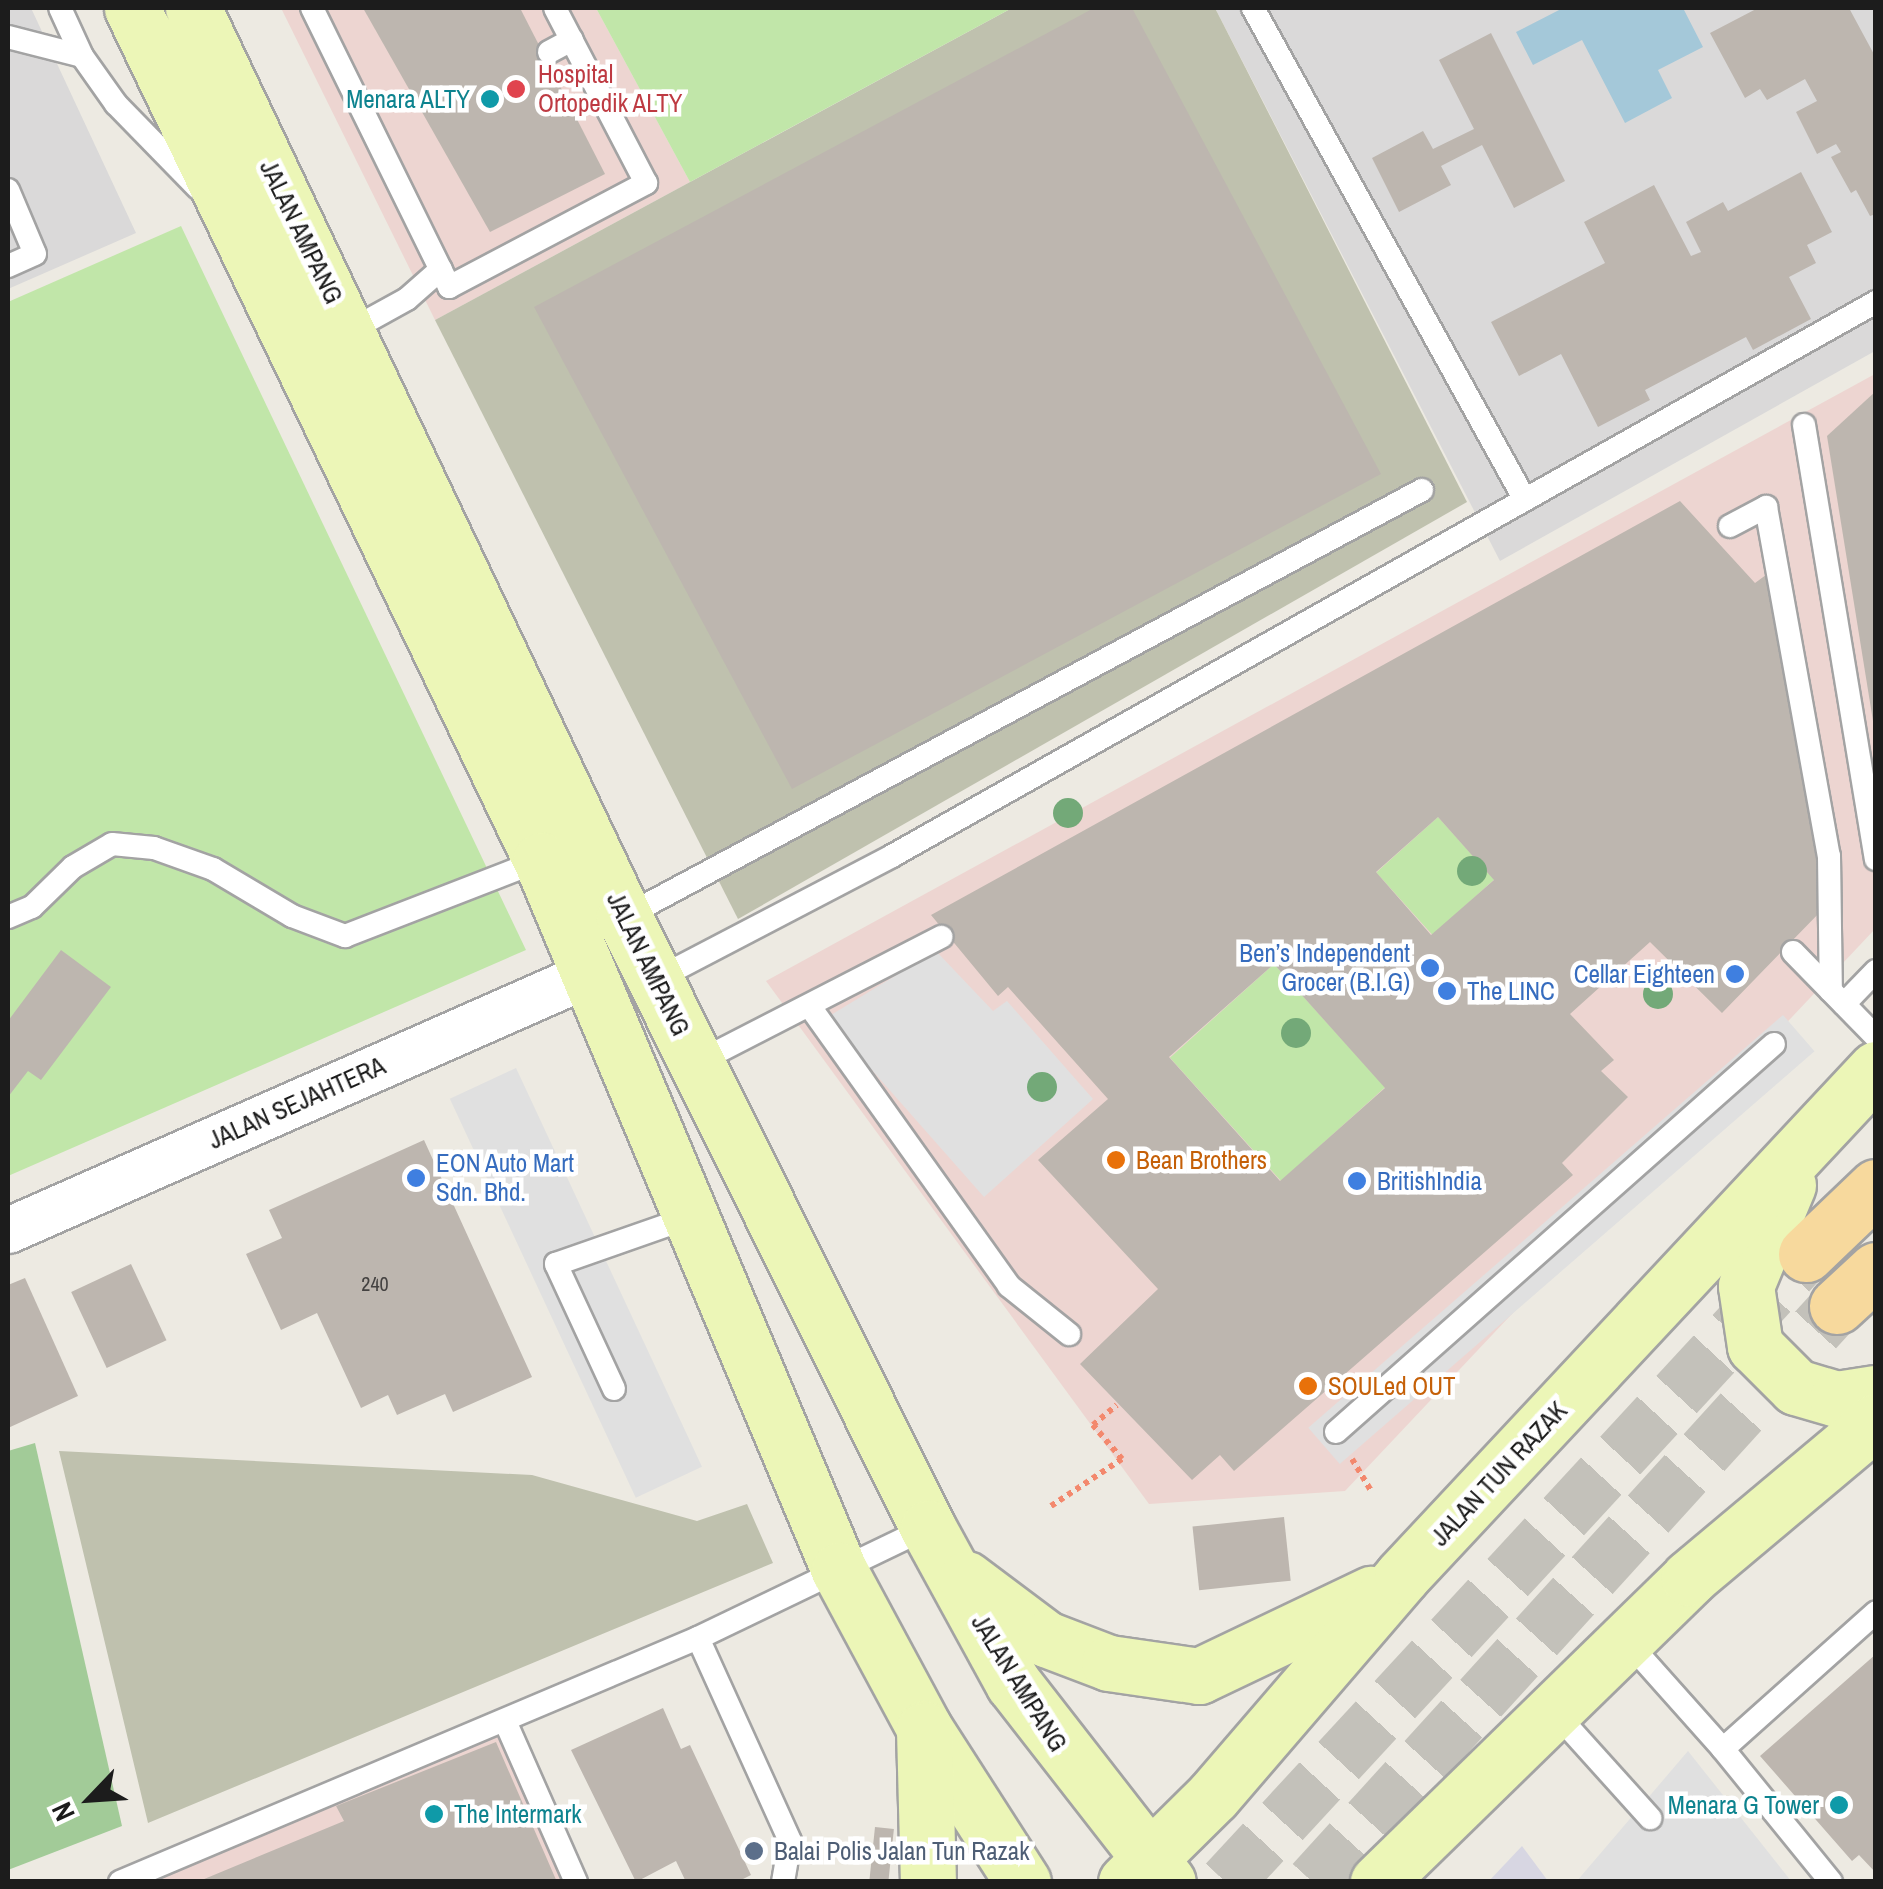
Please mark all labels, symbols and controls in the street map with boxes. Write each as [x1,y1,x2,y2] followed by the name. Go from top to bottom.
[538,60,683,119] place label: Hospital Ortopedik ALTY
[503,76,529,102] marker: Hospital Ortopedik ALTY
[345,84,470,114] place label: Menara ALTY
[479,88,501,110] marker: Menara ALTY
[253,155,349,309] street label: JALAN AMPANG
[600,887,696,1041] street label: JALAN AMPANG
[1239,939,1410,998] place label: Ben’s Independent Grocer (B.I.G)
[1419,957,1441,979] marker: Ben’s Independent Grocer (B.I.G)
[1574,959,1715,989] place label: Cellar Eighteen
[1724,963,1746,985] marker: Cellar Eighteen
[1467,976,1555,1006] place label: The LINC
[1436,980,1458,1002] marker: The LINC
[204,1051,390,1155] street label: JALAN SEJAHTERA
[1136,1145,1267,1175] place label: Bean Brothers
[436,1149,575,1208] place label: EON Auto Mart Sdn. Bhd.
[1105,1149,1127,1171] marker: Bean Brothers
[1377,1166,1482,1196] place label: BritishIndia
[405,1167,427,1189] marker: EON Auto Mart Sdn. Bhd.
[1346,1170,1368,1192] marker: BritishIndia
[361,1271,389,1295] house number: 240
[1328,1371,1456,1401] place label: SOULed OUT
[1297,1375,1319,1397] marker: SOULed OUT
[1425,1396,1573,1552] street label: JALAN TUN RAZAK
[965,1609,1073,1757] street label: JALAN AMPANG
[40,1749,140,1849] north arrow
[1667,1790,1819,1820] place label: Menara G Tower
[1828,1794,1850,1816] marker: Menara G Tower
[42,1796,84,1827] text: N
[454,1799,582,1829] place label: The Intermark
[423,1803,445,1825] marker: The Intermark
[774,1836,1030,1866] place label: Balai Polis Jalan Tun Razak
[743,1840,765,1862] marker: Balai Polis Jalan Tun Razak

